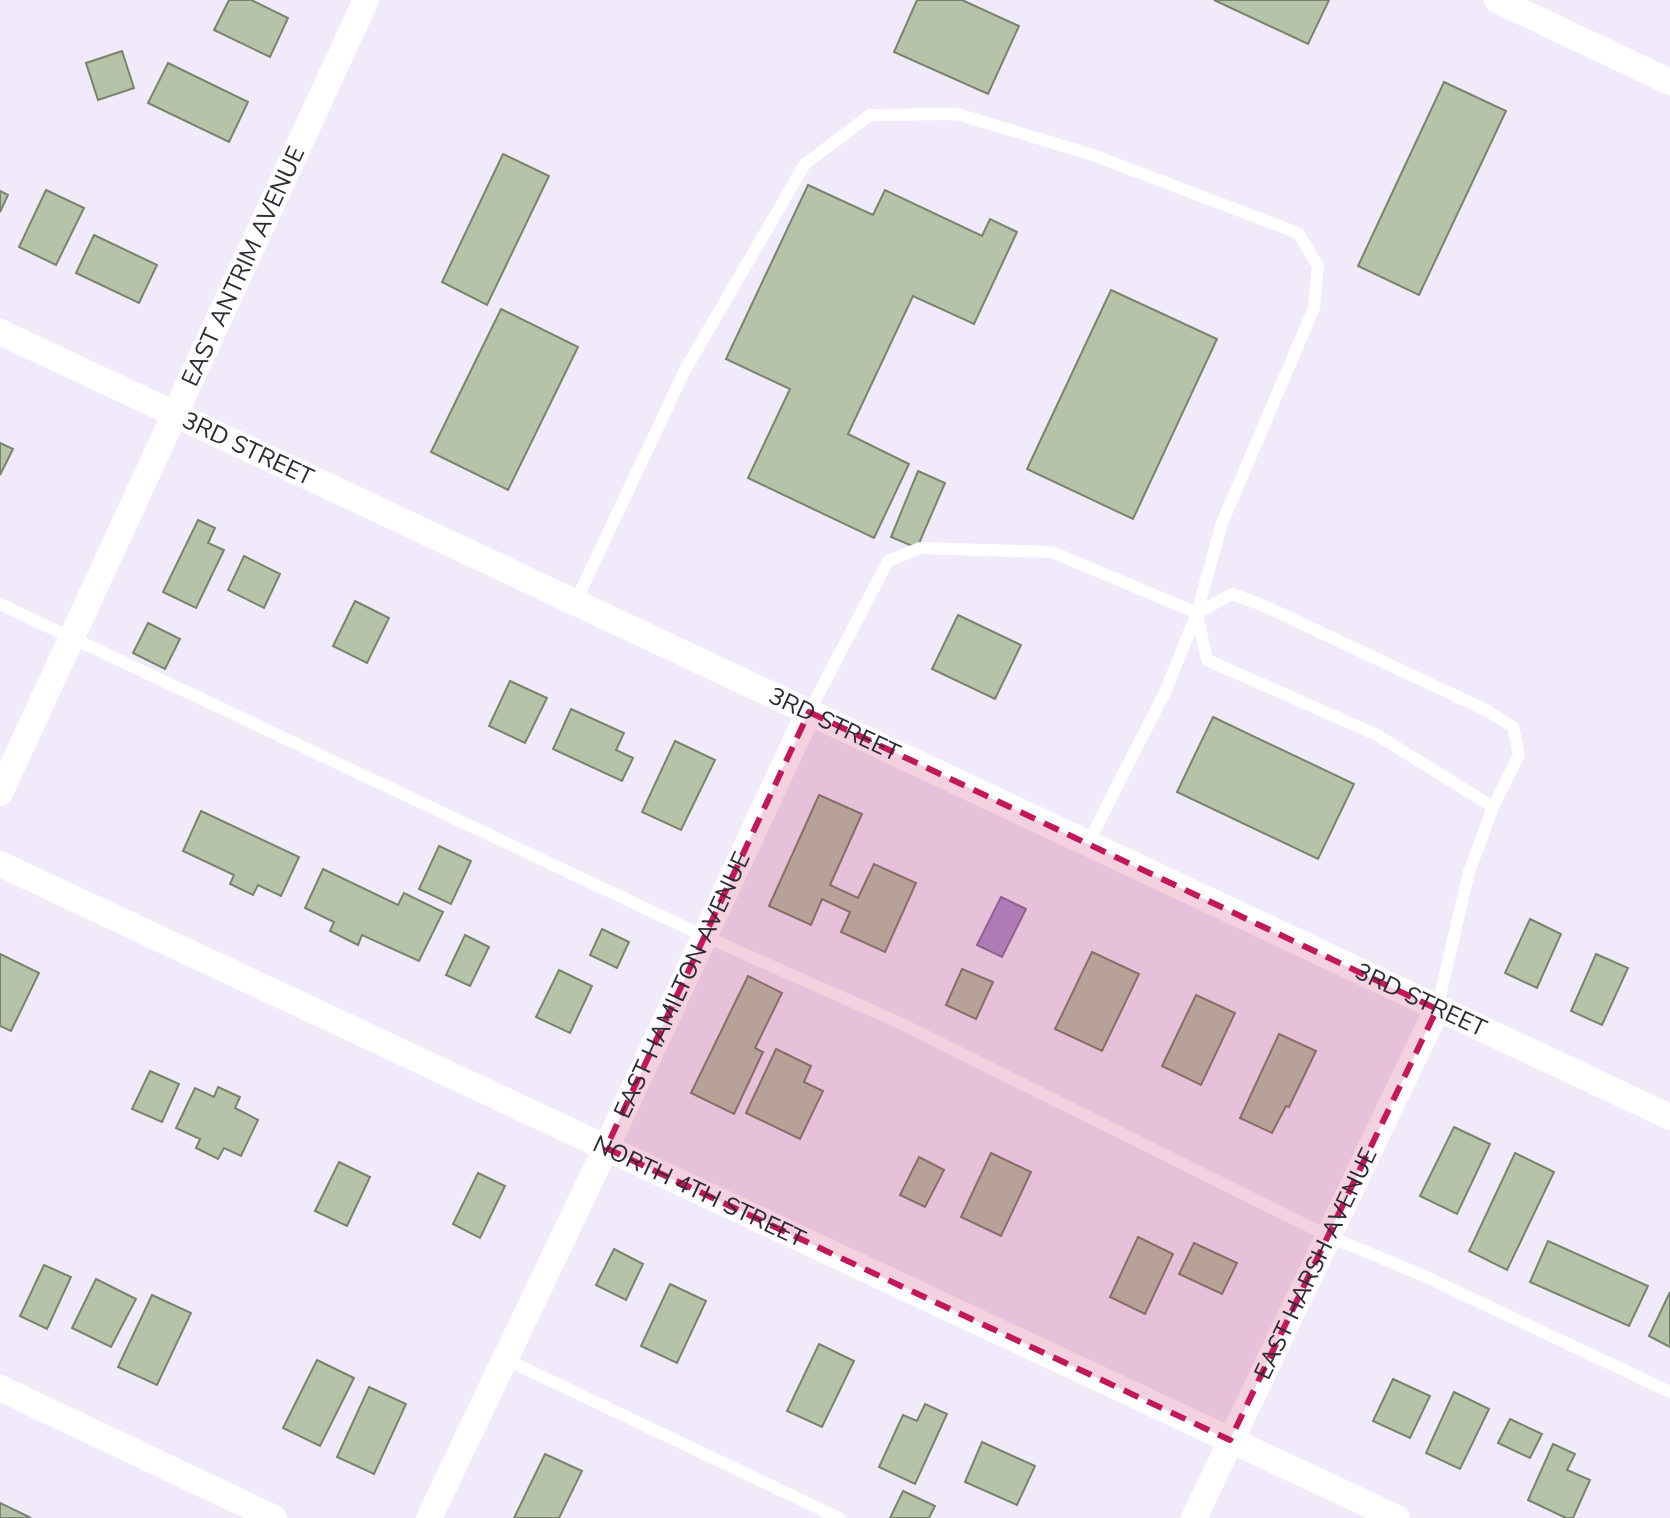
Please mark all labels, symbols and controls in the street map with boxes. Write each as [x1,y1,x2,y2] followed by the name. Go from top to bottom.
[174,141,312,391] street label: EAST ANTRIM AVENUE
[177,404,319,493] street label: 3RD STREET
[764,680,906,769] street label: 3RD STREET
[606,847,758,1123] street label: EAST HAMILTON AVENUE
[1350,955,1492,1045] street label: 3RD STREET
[588,1128,811,1255] street label: NORTH 4TH STREET
[1247,1142,1384,1385] street label: EAST HARSH AVENUE

